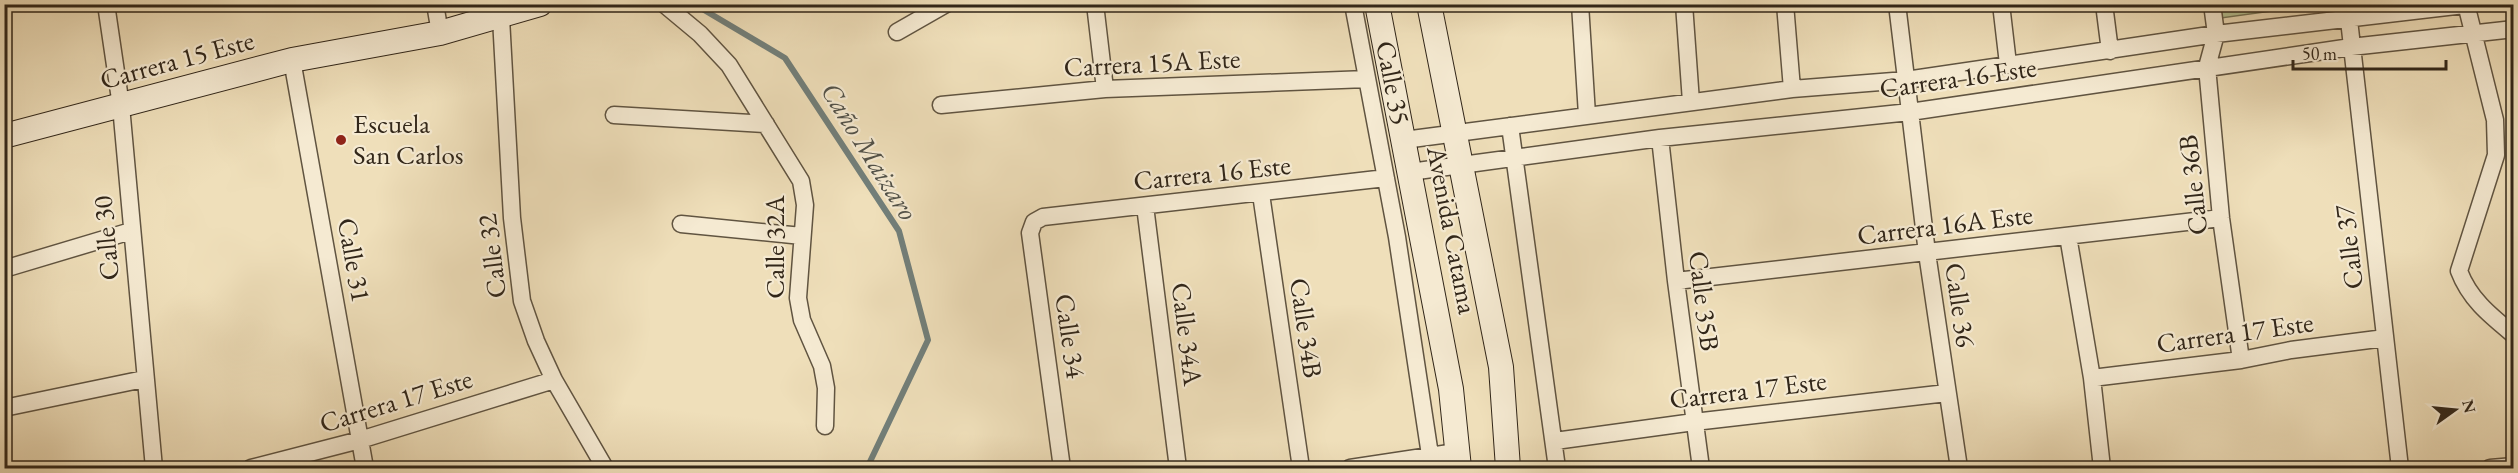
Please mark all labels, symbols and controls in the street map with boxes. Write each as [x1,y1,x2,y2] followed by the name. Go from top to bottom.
[96,22,258,97] street label: Carrera 15 Este
[2293,33,2446,71] scale bar
[1368,38,1419,128] street label: Calle 35
[1063,40,1241,85] street label: Carrera 15A Este
[2302,42,2337,65] text: 50 m
[1877,49,2039,106] street label: Carrera 16 Este
[813,75,927,227] water label: Caño Maizaro
[353,106,464,172] place label: Escuela San Carlos
[334,133,348,147] marker: Escuela San Carlos
[2170,133,2215,237] street label: Calle 36B
[1419,142,1486,317] street label: Avenida Catama
[1132,147,1292,198] street label: Carrera 16 Este
[84,194,127,282] street label: Calle 30
[757,195,792,299] street label: Calle 32A
[1855,196,2035,253] street label: Carrera 16A Este
[2326,202,2371,291] street label: Calle 37
[469,212,514,300] street label: Calle 32
[330,215,379,305] street label: Calle 31
[1681,249,1728,353] street label: Calle 35B
[1937,261,1984,349] street label: Calle 36
[1282,276,1331,380] street label: Calle 34B
[1164,280,1211,388] street label: Calle 34A
[1047,292,1094,381] street label: Calle 34
[2154,304,2316,361] street label: Carrera 17 Este
[315,361,477,440] street label: Carrera 17 Este
[1667,363,1828,417] street label: Carrera 17 Este
[2425,380,2485,440] north arrow
[2457,397,2481,415] text: N

